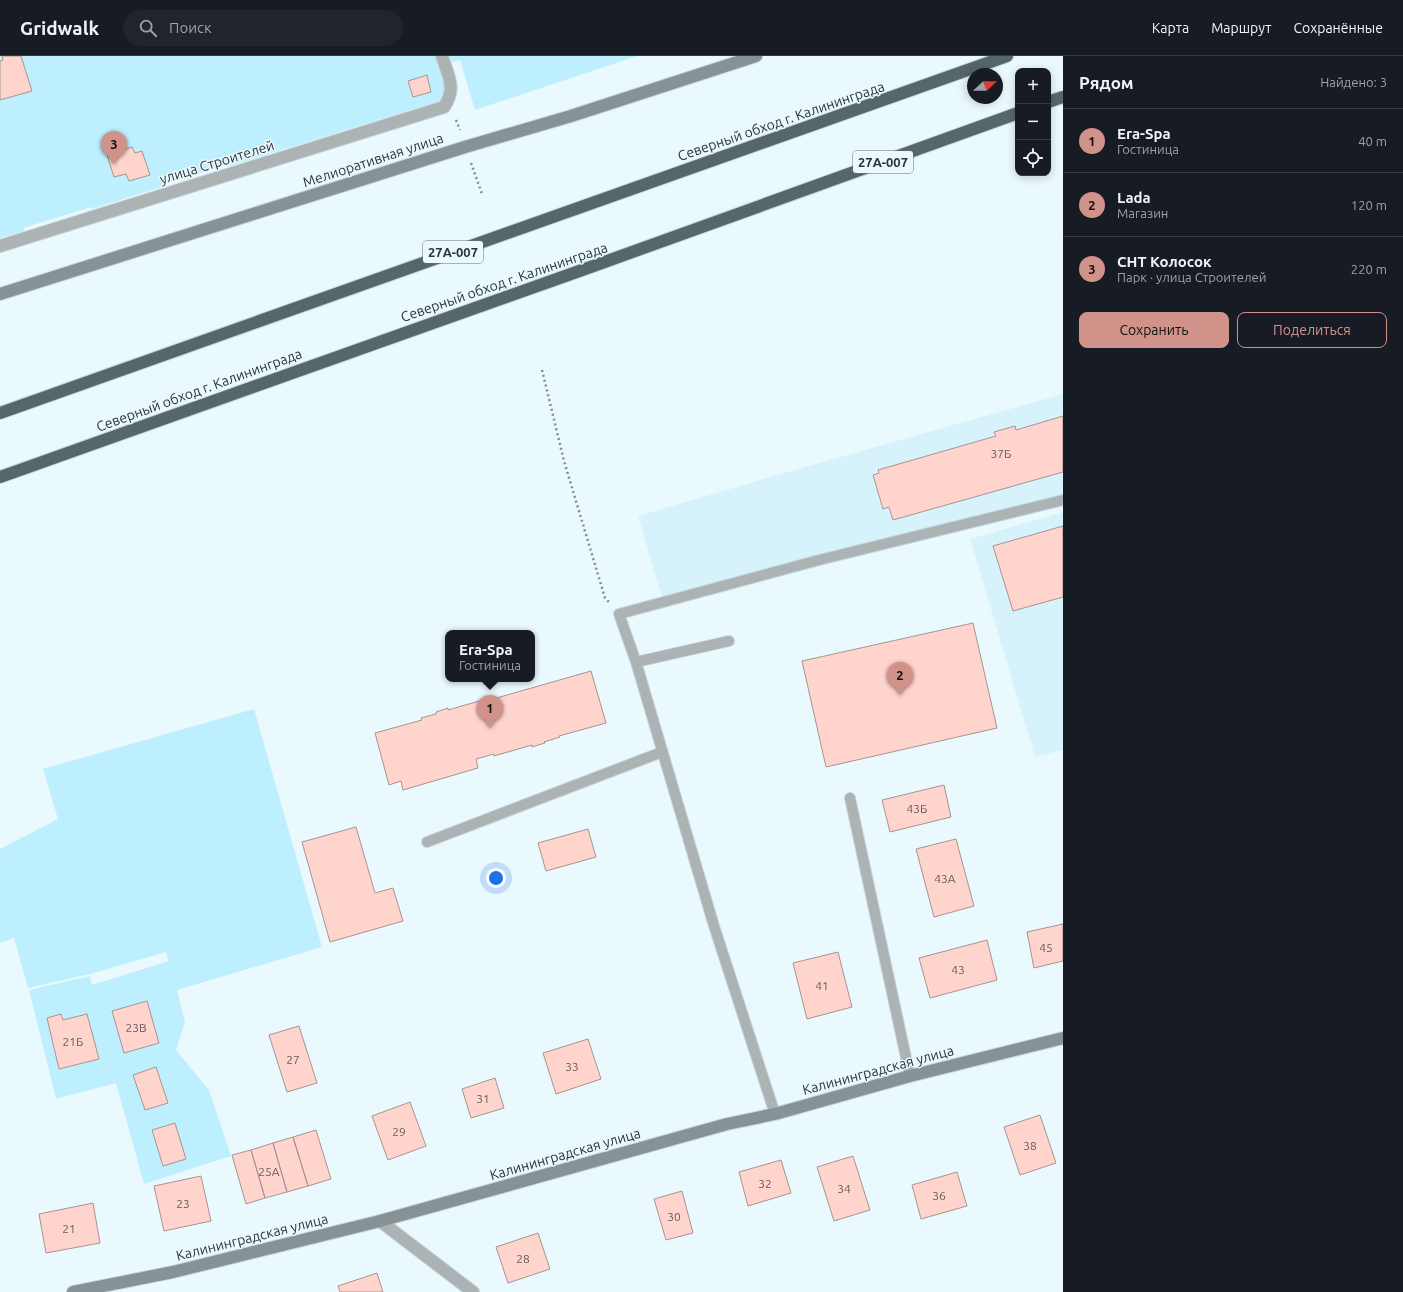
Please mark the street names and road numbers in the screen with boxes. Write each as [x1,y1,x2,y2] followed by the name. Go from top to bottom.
[676,78,886,164] street label: Северный обход г. Калининграда
[301,130,445,190] street label: Мелиоративная улица
[158,137,276,187] street label: улица Строителей
[853,151,913,173] road number: 27А-007
[399,239,609,325] street label: Северный обход г. Калининграда
[423,241,483,263] road number: 27А-007
[94,345,304,435] street label: Северный обход г. Калининграда
[801,1042,955,1098] street label: Калининградская улица
[488,1125,642,1183] street label: Калининградская улица
[174,1210,330,1264] street label: Калининградская улица

